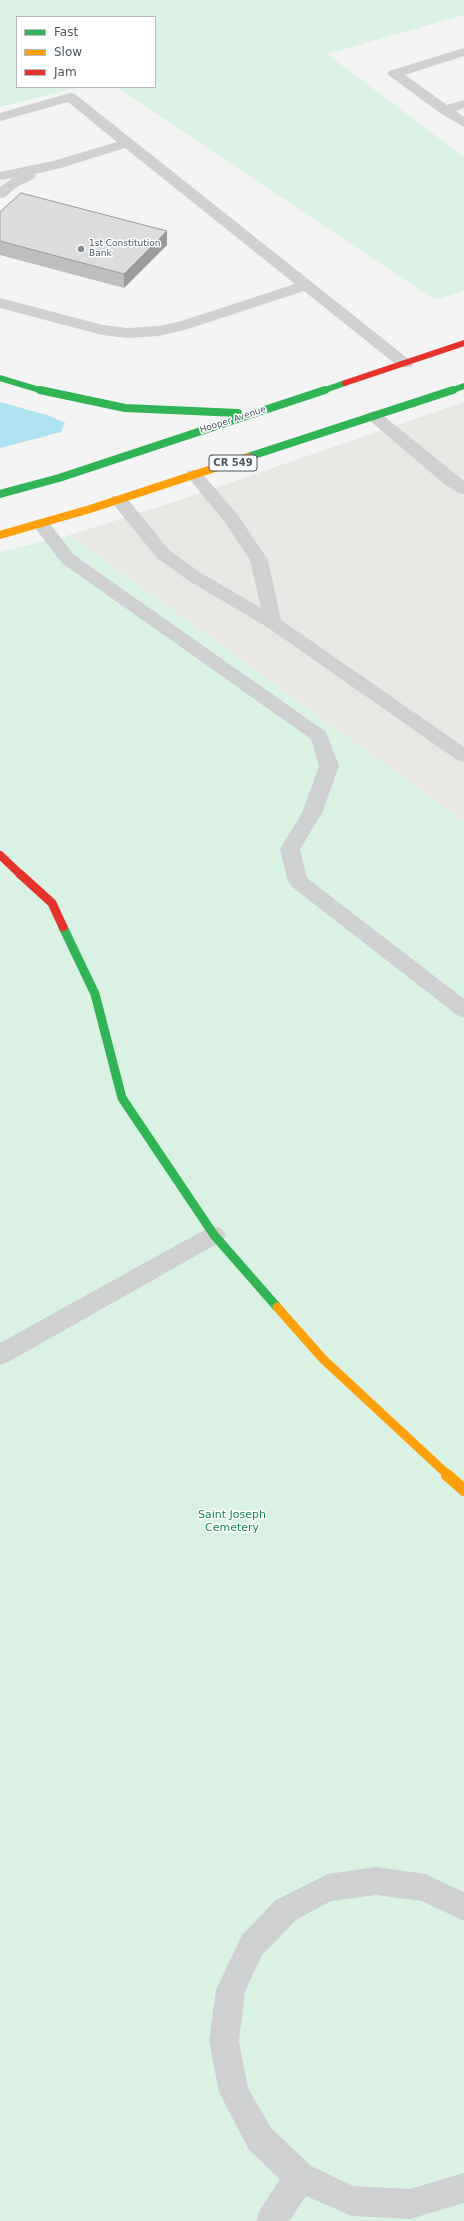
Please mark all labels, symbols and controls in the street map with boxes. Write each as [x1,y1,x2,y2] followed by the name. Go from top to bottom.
[16,16,156,88] legend
[54,25,78,39] text: Fast
[54,45,82,59] text: Slow
[54,65,77,79] text: Jam
[89,239,160,260] place label: 1st Constitution Bank
[76,244,86,254] marker: 1st Constitution Bank
[199,404,267,436] street label: Hooper Avenue
[209,455,257,471] road number: CR 549
[198,1508,266,1534] park label: Saint Joseph Cemetery

